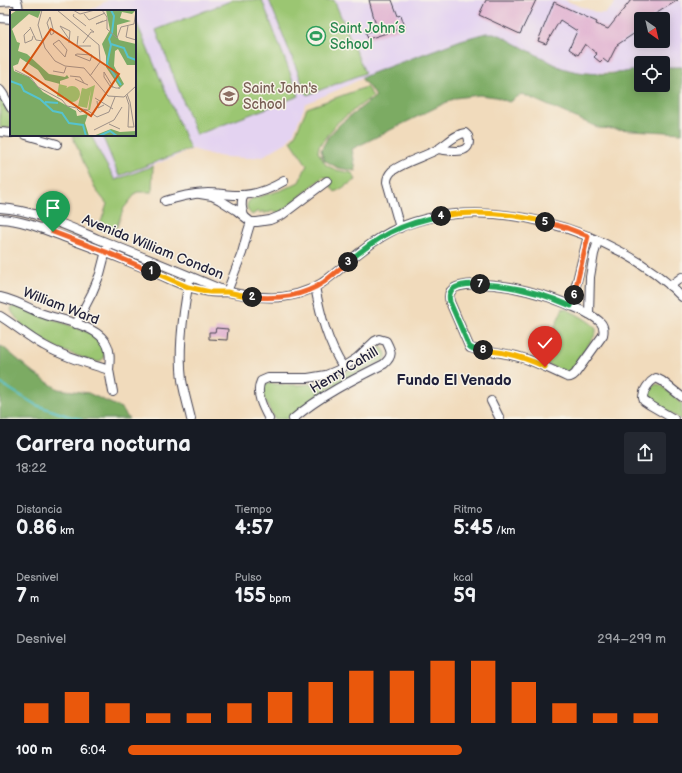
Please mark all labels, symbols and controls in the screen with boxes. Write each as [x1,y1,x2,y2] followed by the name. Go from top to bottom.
[10,10,136,136] inset map
[634,12,670,48] north arrow
[634,12,670,92] map controls
[330,20,405,53] place label: Saint John´s School
[305,25,327,47] sports icon: Saint John´s School
[634,56,670,92] button: locate
[243,80,317,113] place label: Saint John's School
[218,85,240,107] school or university icon: Saint John's School
[36,191,70,232] pin
[42,197,64,219] icon: arrive
[431,206,451,226] pin: 4
[438,209,444,222] text: 4
[80,211,226,283] street label: Avenida William Condon
[535,212,555,232] pin: 5
[542,215,548,228] text: 5
[338,252,358,272] pin: 3
[345,255,351,268] text: 3
[141,261,161,281] pin: 1
[149,264,153,277] text: 1
[470,274,490,294] pin: 7
[477,277,483,290] text: 7
[20,284,102,328] street label: William Ward
[564,285,584,305] pin: 6
[242,287,262,307] pin: 2
[571,288,577,301] text: 6
[249,290,255,303] text: 2
[528,326,562,367] pin
[534,332,556,354] icon: check
[473,340,493,360] pin: 8
[307,343,381,397] street label: Henry Cahill
[480,343,486,356] text: 8
[396,371,512,390] district label: Fundo El Venado
[16,431,191,458] text: Carrera nocturna
[624,432,666,474] button: share
[16,460,47,476] text: 18:22
[16,503,62,516] text: Distancia
[235,503,272,516] text: Tiempo
[453,503,482,516] text: Ritmo
[16,516,57,540] text: 0.86
[235,516,274,540] text: 4:57
[453,516,493,540] text: 5:45
[57,524,74,537] text: km
[493,524,515,537] text: /km
[16,571,58,584] text: Desnivel
[235,571,262,584] text: Pulso
[453,571,473,584] text: kcal
[16,584,27,608] text: 7
[235,584,266,608] text: 155
[453,584,477,608] text: 59
[27,592,39,605] text: m
[266,592,291,605] text: bpm
[16,631,66,647] text: Desnivel
[597,631,666,647] text: 294–299 m
[16,742,52,758] text: 100 m
[80,742,106,758] text: 6:04

